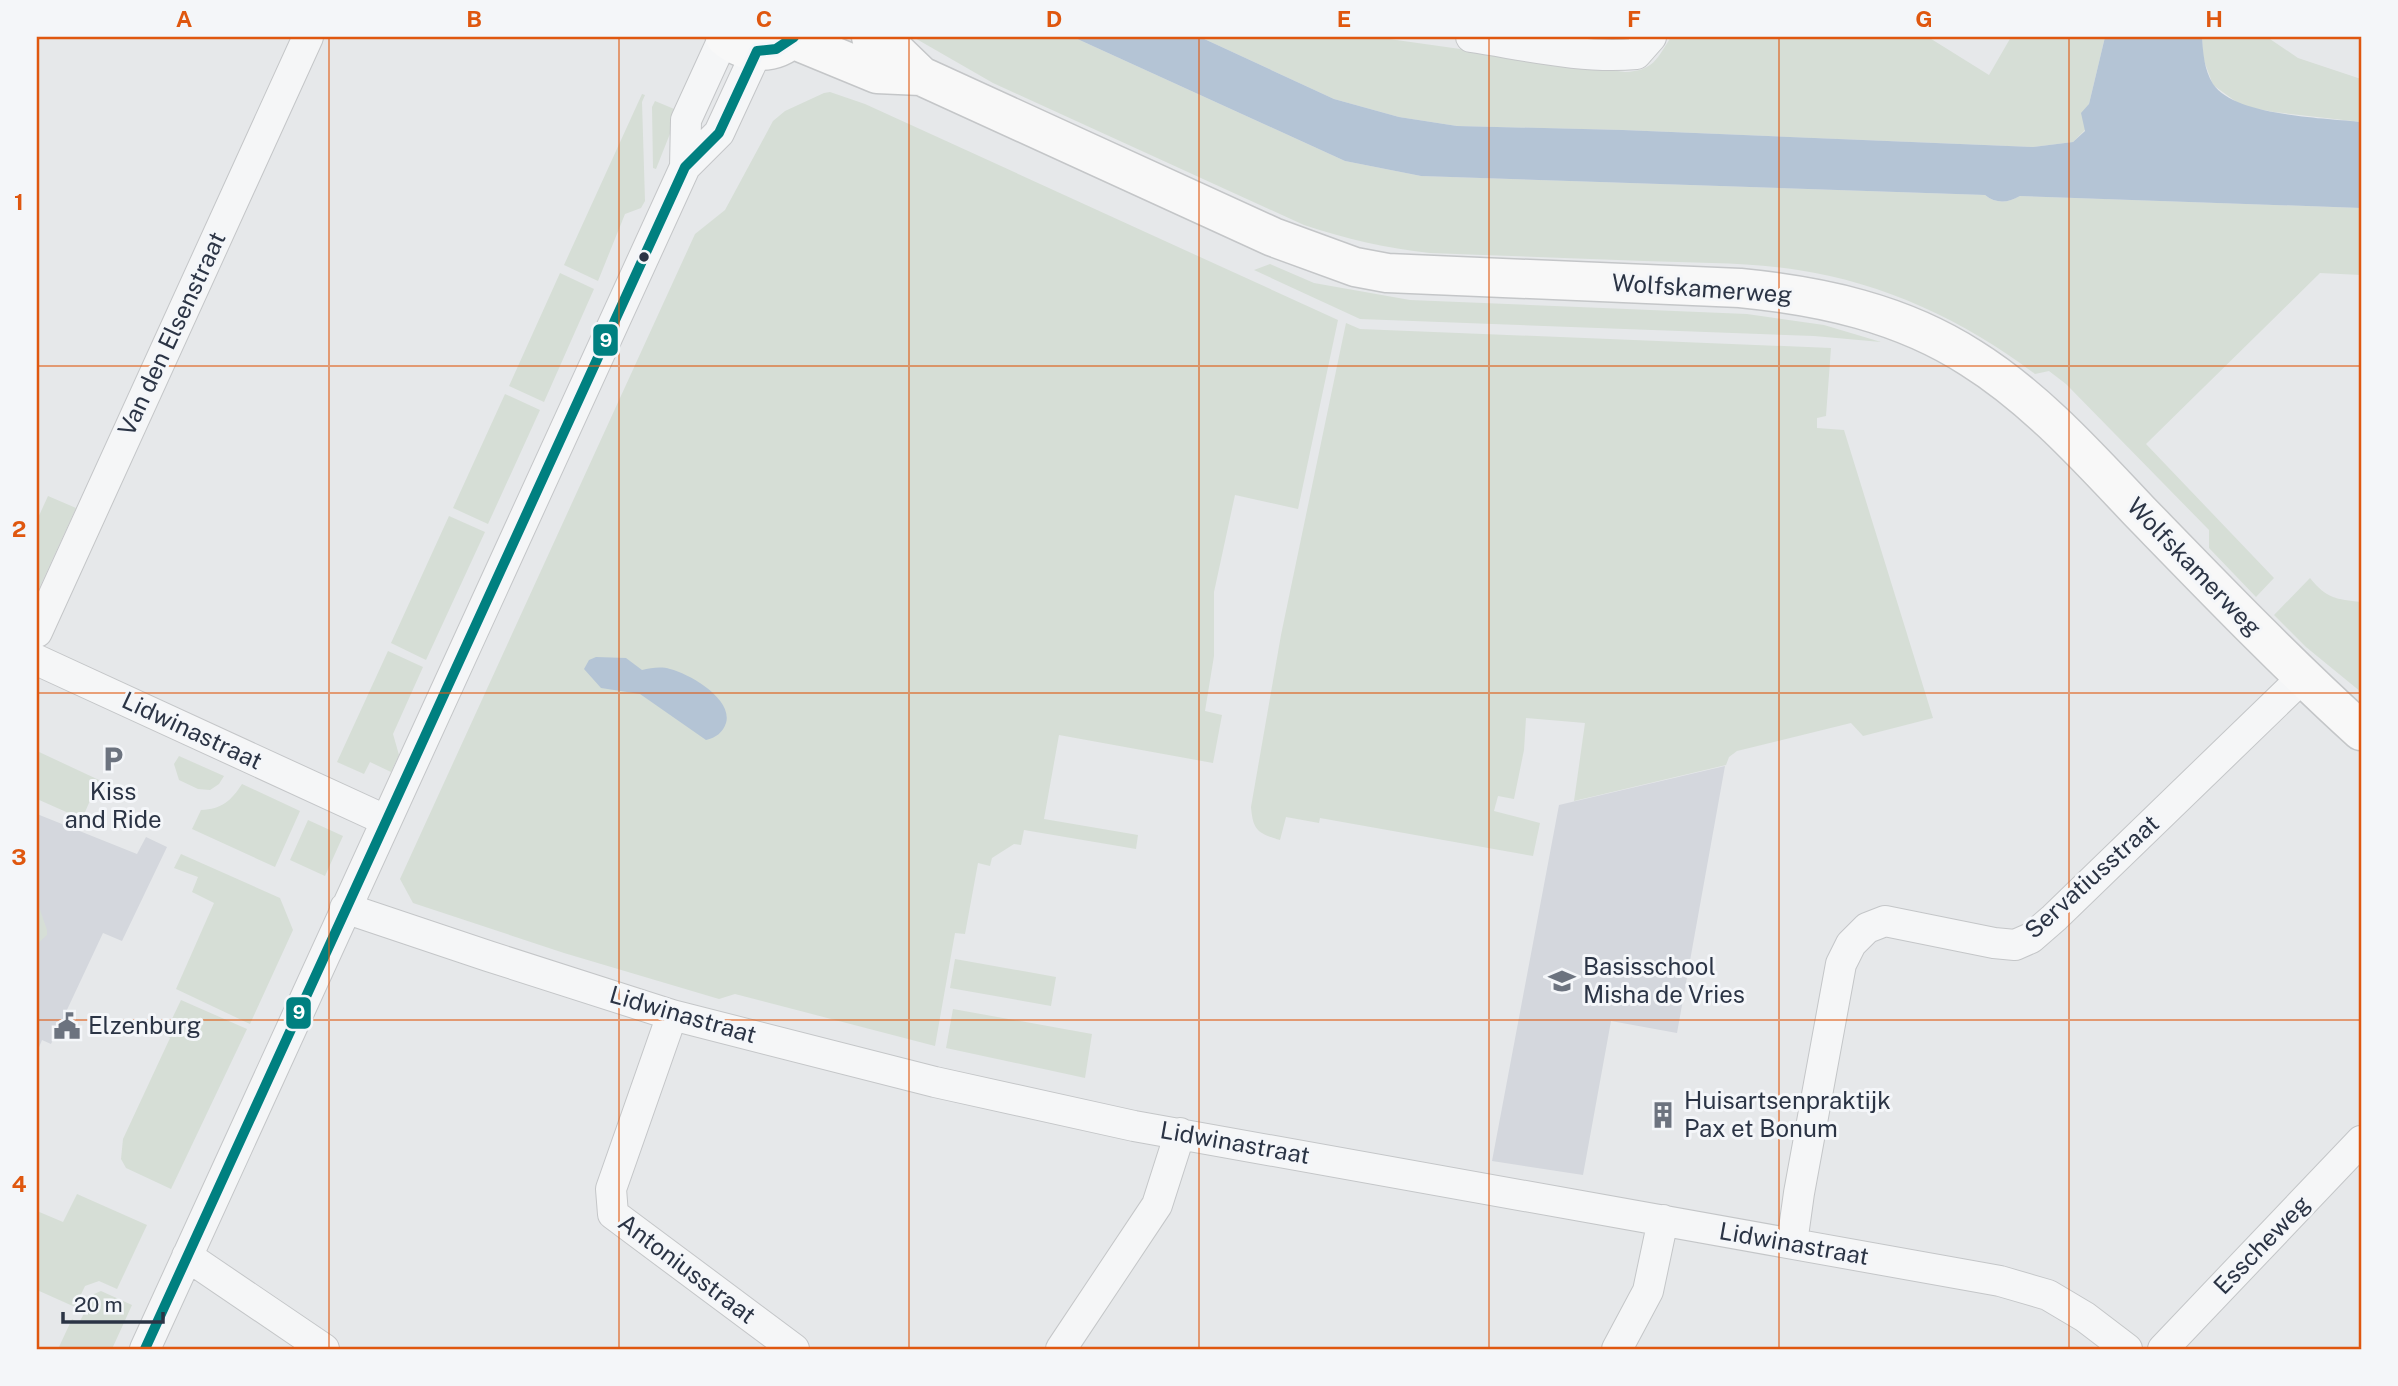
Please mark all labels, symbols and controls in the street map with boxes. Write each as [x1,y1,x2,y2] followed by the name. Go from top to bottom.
[176,5,193,32] text: A
[466,5,482,32] text: B
[756,5,772,32] text: C
[1046,5,1062,32] text: D
[1337,5,1351,32] text: E
[1627,5,1641,32] text: F
[1915,5,1933,32] text: G
[2205,5,2223,32] text: H
[14,188,24,215] text: 1
[112,227,231,440] street label: Van den Elsenstraat
[637,250,651,264] unlabelled marker
[1611,268,1793,308] street label: Wolfskamerweg
[592,323,619,357] line badge: 9
[600,329,612,351] text: 9
[2122,491,2268,641] street label: Wolfskamerweg
[12,515,26,542] text: 2
[118,685,267,775] street label: Lidwinastraat
[98,744,128,774] parking icon: Kiss and Ride
[64,777,162,833] place label: Kiss and Ride
[2019,809,2164,944] street label: Servatiusstraat
[11,843,27,870] text: 3
[1583,952,1745,1008] place label: Basisschool Misha de Vries
[1547,966,1577,996] school or university icon: Basisschool Misha de Vries
[607,980,760,1048] street label: Lidwinastraat
[285,996,312,1030] line badge: 9
[293,1001,305,1023] text: 9
[52,1011,82,1041] public building icon: Elzenburg
[88,1011,201,1039] place label: Elzenburg
[1684,1086,1891,1142] place label: Huisartsenpraktijk Pax et Bonum
[1648,1100,1678,1130] building icon: Huisartsenpraktijk Pax et Bonum
[1158,1115,1312,1169] street label: Lidwinastraat
[11,1170,27,1197] text: 4
[2207,1189,2315,1299] street label: Esscheweg
[614,1208,762,1329] street label: Antoniusstraat
[1717,1216,1871,1270] street label: Lidwinastraat
[63,1281,163,1325] scale bar
[74,1292,123,1317] text: 20 m

